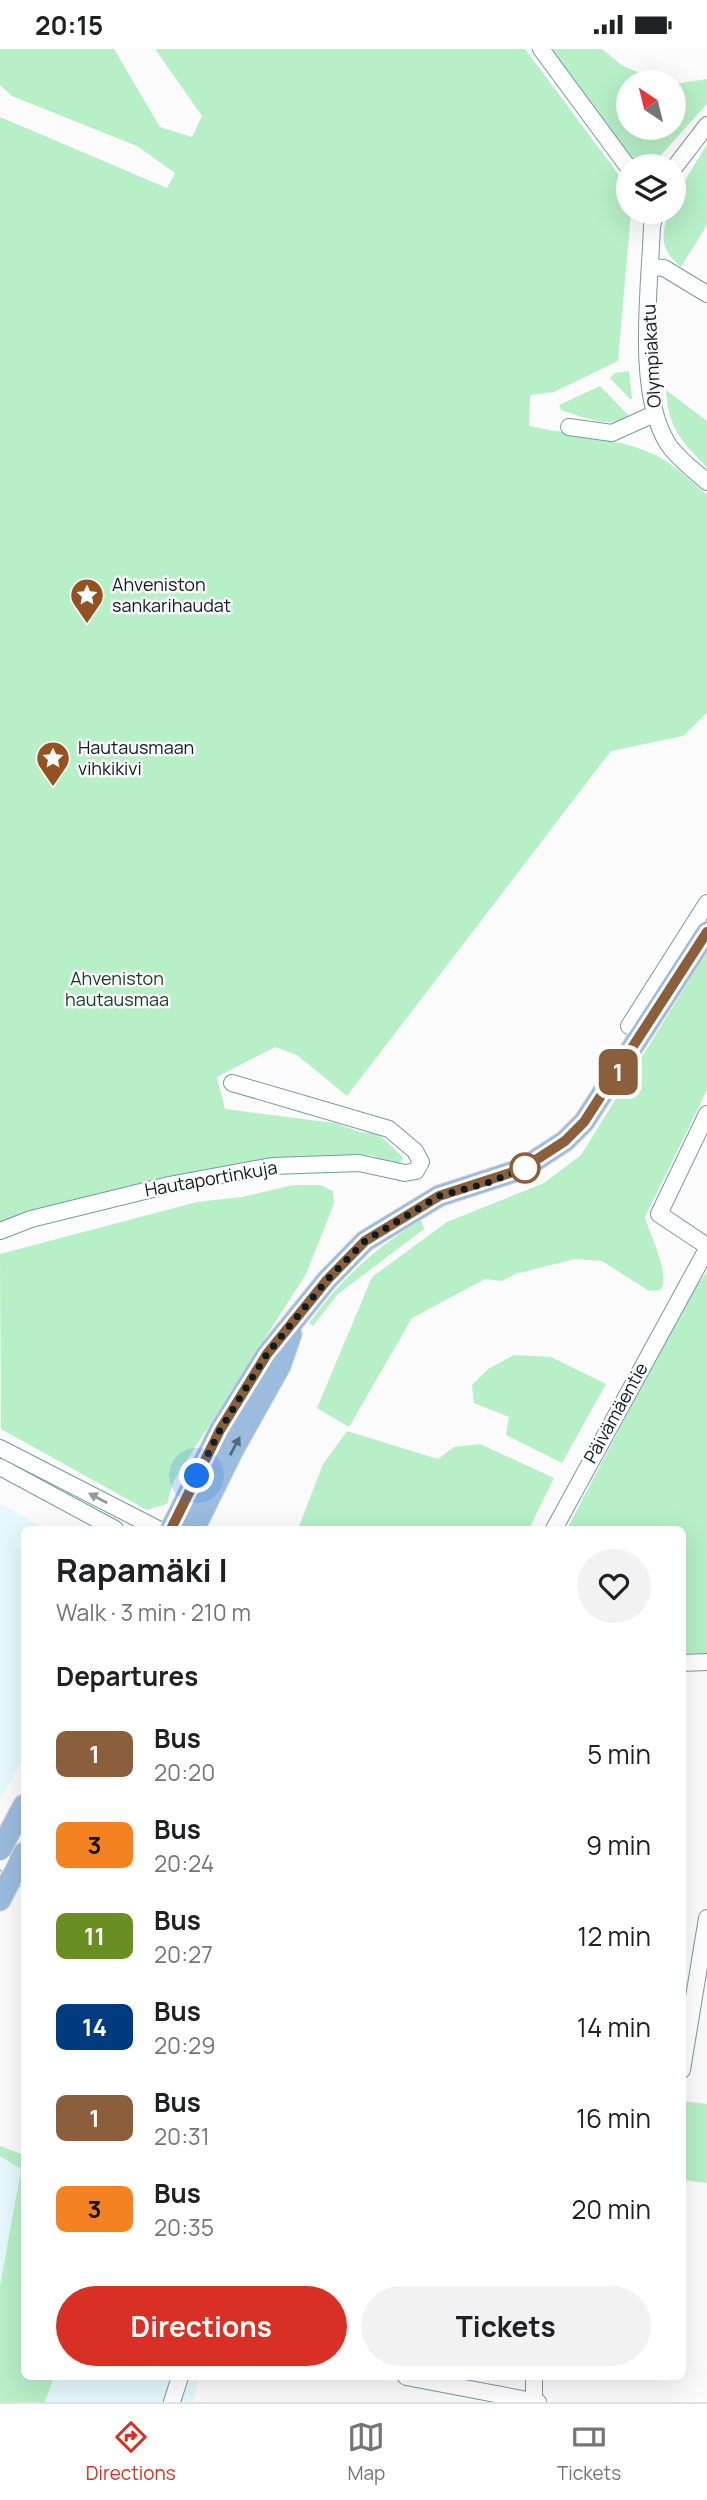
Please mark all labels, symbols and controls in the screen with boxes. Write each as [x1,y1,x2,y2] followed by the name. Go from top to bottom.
[35,7,103,43] text: 20:15
[616,70,686,140] north arrow
[616,70,686,224] map controls
[616,154,686,224] button: layers
[636,304,666,408] street label: Olympiakatu
[112,572,231,617] place label: Ahveniston sankarihaudat
[68,576,106,625] place icon: Ahveniston sankarihaudat
[78,735,194,780] place label: Hautausmaan vihkikivi
[34,739,72,788] place icon: Hautausmaan vihkikivi
[65,966,169,1011] park label: Ahveniston hautausmaa
[595,1049,641,1095] line badge: 1
[613,1055,623,1088] text: 1
[510,1153,540,1183] unlabelled marker
[143,1155,279,1201] street label: Hautaportinkuja
[578,1358,653,1467] street label: Päivämäentie
[229,1436,241,1456] one-way arrow
[179,1458,214,1493] your location
[88,1492,108,1504] one-way arrow
[56,1547,228,1592] text: Rapamäki I
[577,1549,651,1623] button: heart
[56,1596,251,1628] text: Walk · 3 min · 210 m
[56,1658,198,1694] text: Departures
[154,1720,201,1756] text: Bus
[587,1736,651,1772] text: 5 min
[89,1737,100,1770] text: 1
[154,1756,215,1788] text: 20:20
[154,1811,201,1847] text: Bus
[586,1827,651,1863] text: 9 min
[88,1828,101,1861] text: 3
[154,1847,214,1879] text: 20:24
[154,1902,201,1938] text: Bus
[577,1918,651,1954] text: 12 min
[84,1919,105,1952] text: 11
[154,1938,213,1970] text: 20:27
[154,1993,201,2029] text: Bus
[577,2009,651,2045] text: 14 min
[82,2010,107,2043] text: 14
[154,2029,215,2061] text: 20:29
[154,2084,201,2120] text: Bus
[576,2100,651,2136] text: 16 min
[89,2101,100,2134] text: 1
[154,2120,210,2152] text: 20:31
[154,2175,201,2211] text: Bus
[572,2191,651,2227] text: 20 min
[88,2192,101,2225] text: 3
[154,2211,214,2243] text: 20:35
[56,2286,347,2366] button: Directions
[361,2286,651,2366] button: Tickets
[86,2418,176,2486] tab: Directions
[347,2418,385,2486] tab: Map
[557,2418,621,2486] tab: Tickets

